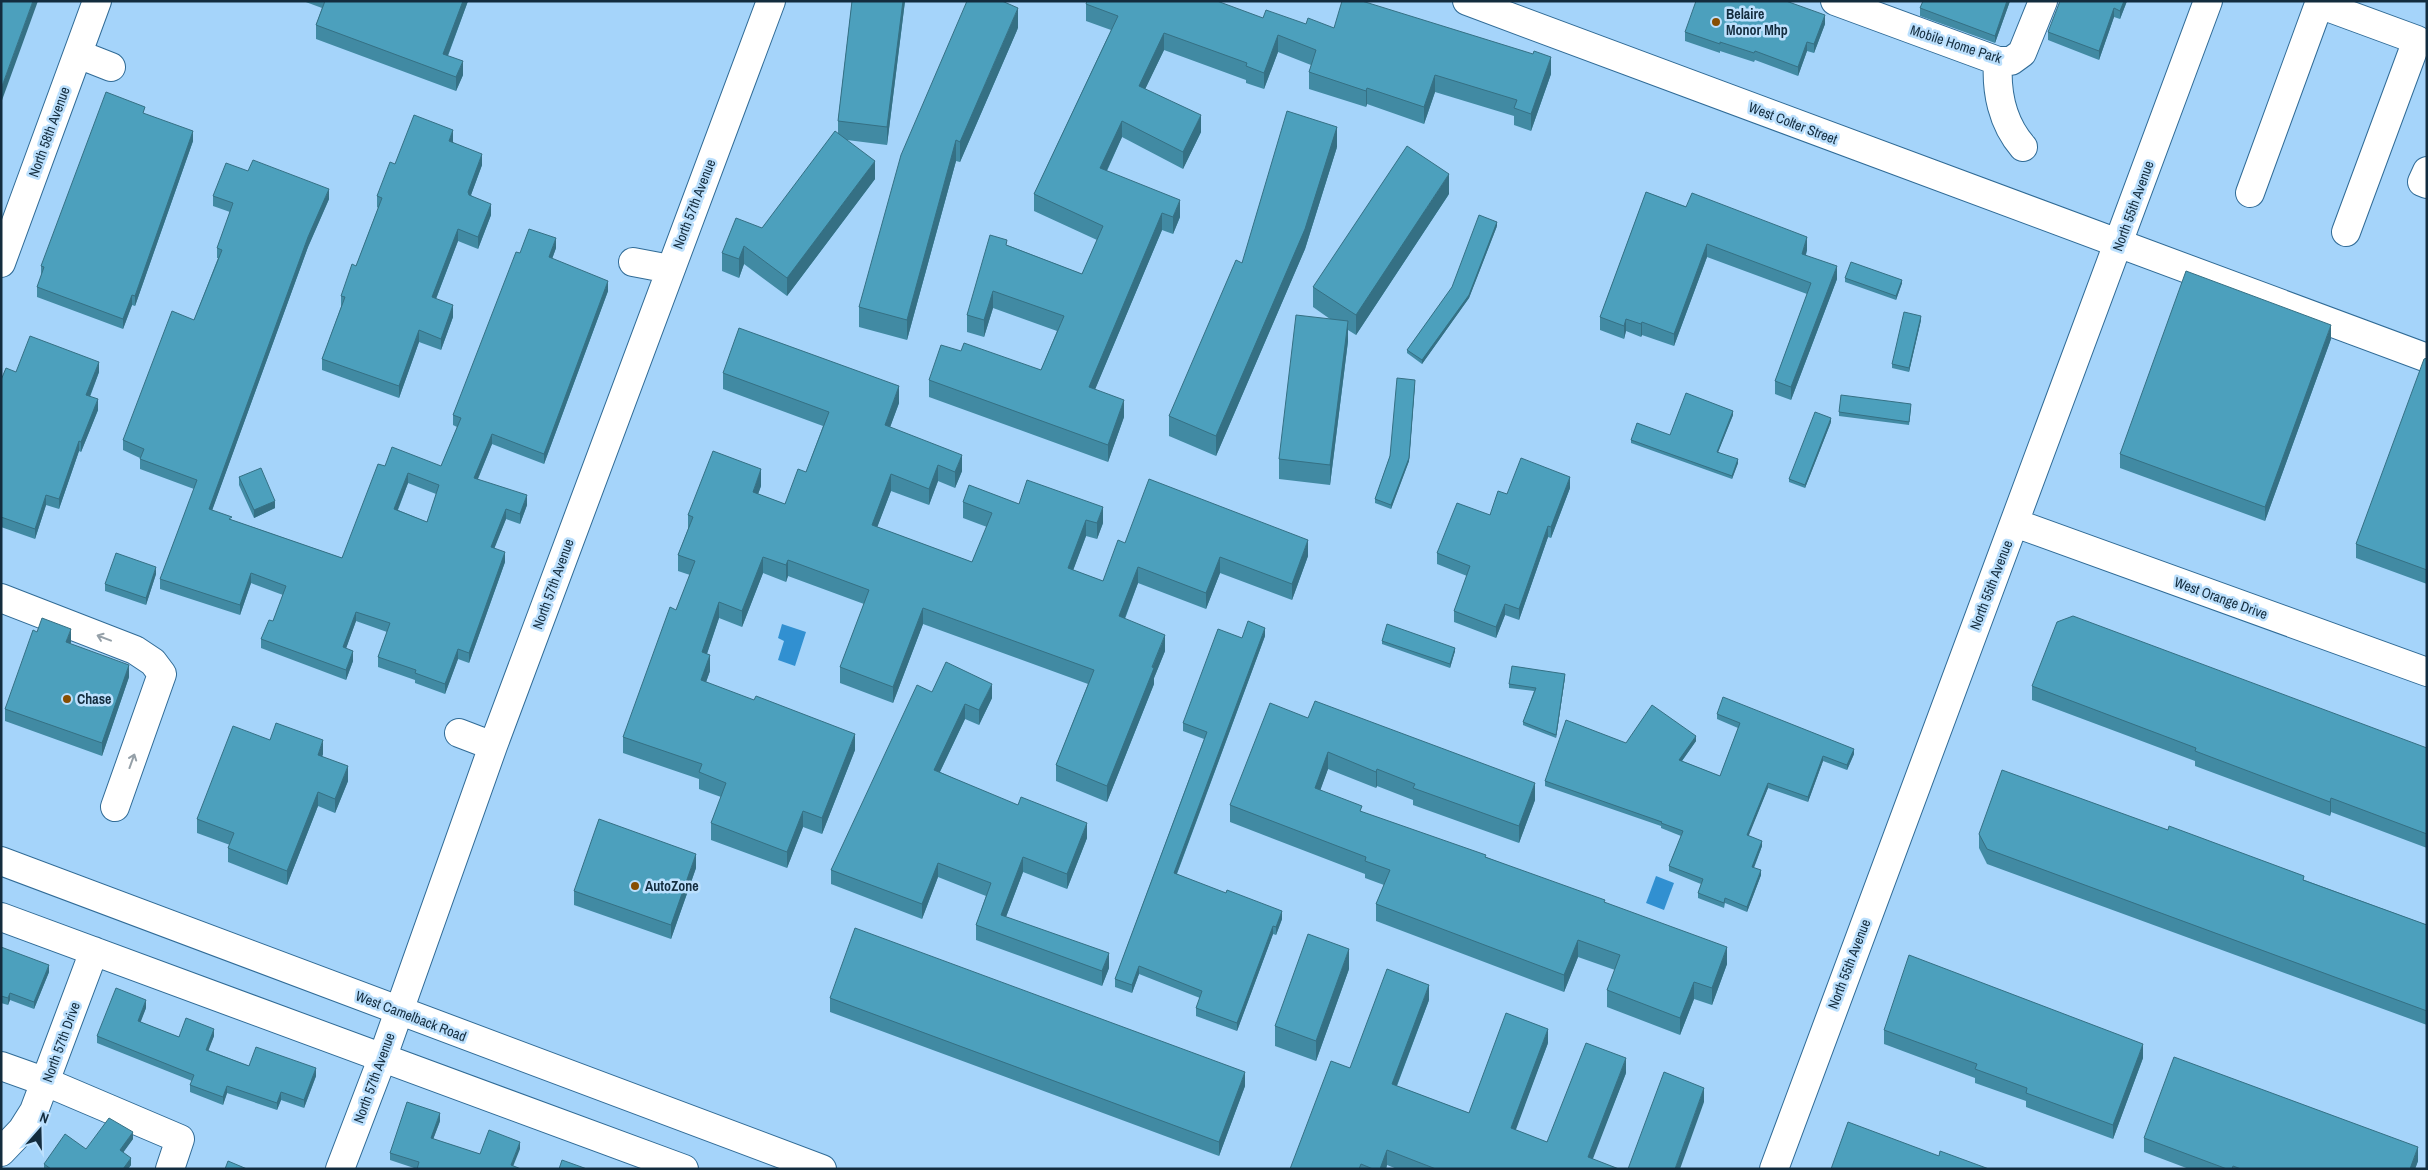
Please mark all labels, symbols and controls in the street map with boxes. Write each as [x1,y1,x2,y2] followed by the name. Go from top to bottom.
[1726,5,1788,39] place label: Belaire Monor Mhp
[1710,16,1722,28] marker: Belaire Monor Mhp
[1908,21,2004,67] street label: Mobile Home Park
[24,84,74,180] street label: North 58th Avenue
[1746,98,1840,148] street label: West Colter Street
[669,156,719,252] street label: North 57th Avenue
[2108,158,2158,254] street label: North 55th Avenue
[528,536,578,632] street label: North 57th Avenue
[1966,537,2016,633] street label: North 55th Avenue
[2172,573,2270,623] street label: West Orange Drive
[96,633,112,642] one-way arrow
[77,690,111,708] place label: Chase
[61,693,73,705] marker: Chase
[128,754,137,769] one-way arrow
[645,877,699,895] place label: AutoZone
[629,880,641,892] marker: AutoZone
[1824,916,1874,1012] street label: North 55th Avenue
[353,987,469,1045] street label: West Camelback Road
[38,999,84,1085] street label: North 57th Drive
[349,1030,399,1126] street label: North 57th Avenue
[15,1105,65,1155] north arrow
[37,1108,51,1128] text: N

